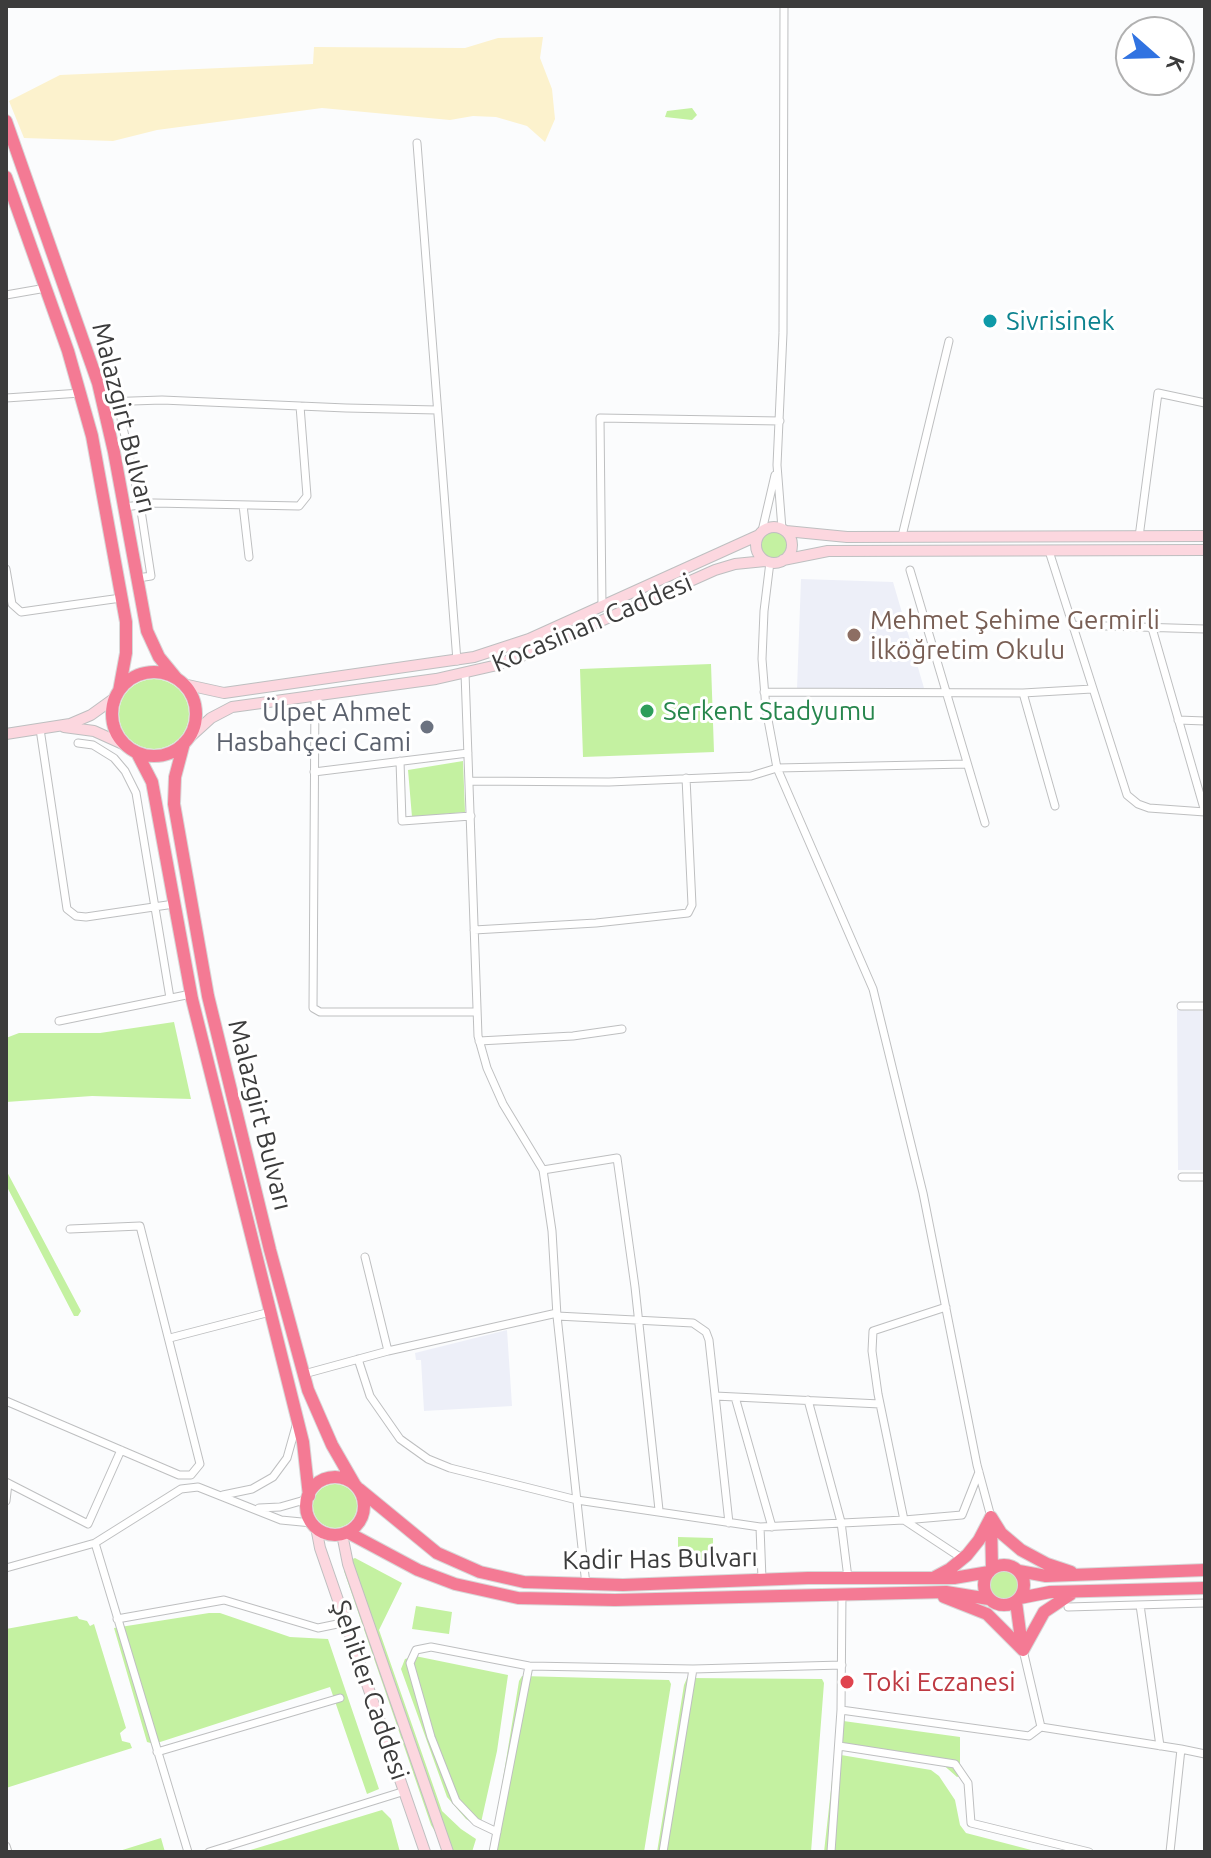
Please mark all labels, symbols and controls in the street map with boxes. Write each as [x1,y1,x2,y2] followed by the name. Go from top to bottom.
[1115,16,1195,96] north arrow
[1162,53,1190,75] text: K
[1006,305,1115,337] place label: Sivrisinek
[981,312,999,330] marker: Sivrisinek
[85,319,163,517] street label: Malazgirt Bulvarı
[487,567,697,679] street label: Kocasinan Caddesi
[870,604,1160,666] place label: Mehmet Şehime Germirli İlköğretim Okulu
[845,626,863,644] marker: Mehmet Şehime Germirli İlköğretim Okulu
[663,695,876,727] place label: Serkent Stadyumu
[216,696,411,758] place label: Ülpet Ahmet Hasbahçeci Cami
[638,702,656,720] marker: Serkent Stadyumu
[418,718,436,736] marker: Ülpet Ahmet Hasbahçeci Cami
[221,1016,299,1214] street label: Malazgirt Bulvarı
[562,1542,758,1576] street label: Kadir Has Bulvarı
[325,1596,415,1784] street label: Şehitler Caddesi
[863,1666,1016,1698] place label: Toki Eczanesi
[838,1673,856,1691] marker: Toki Eczanesi

